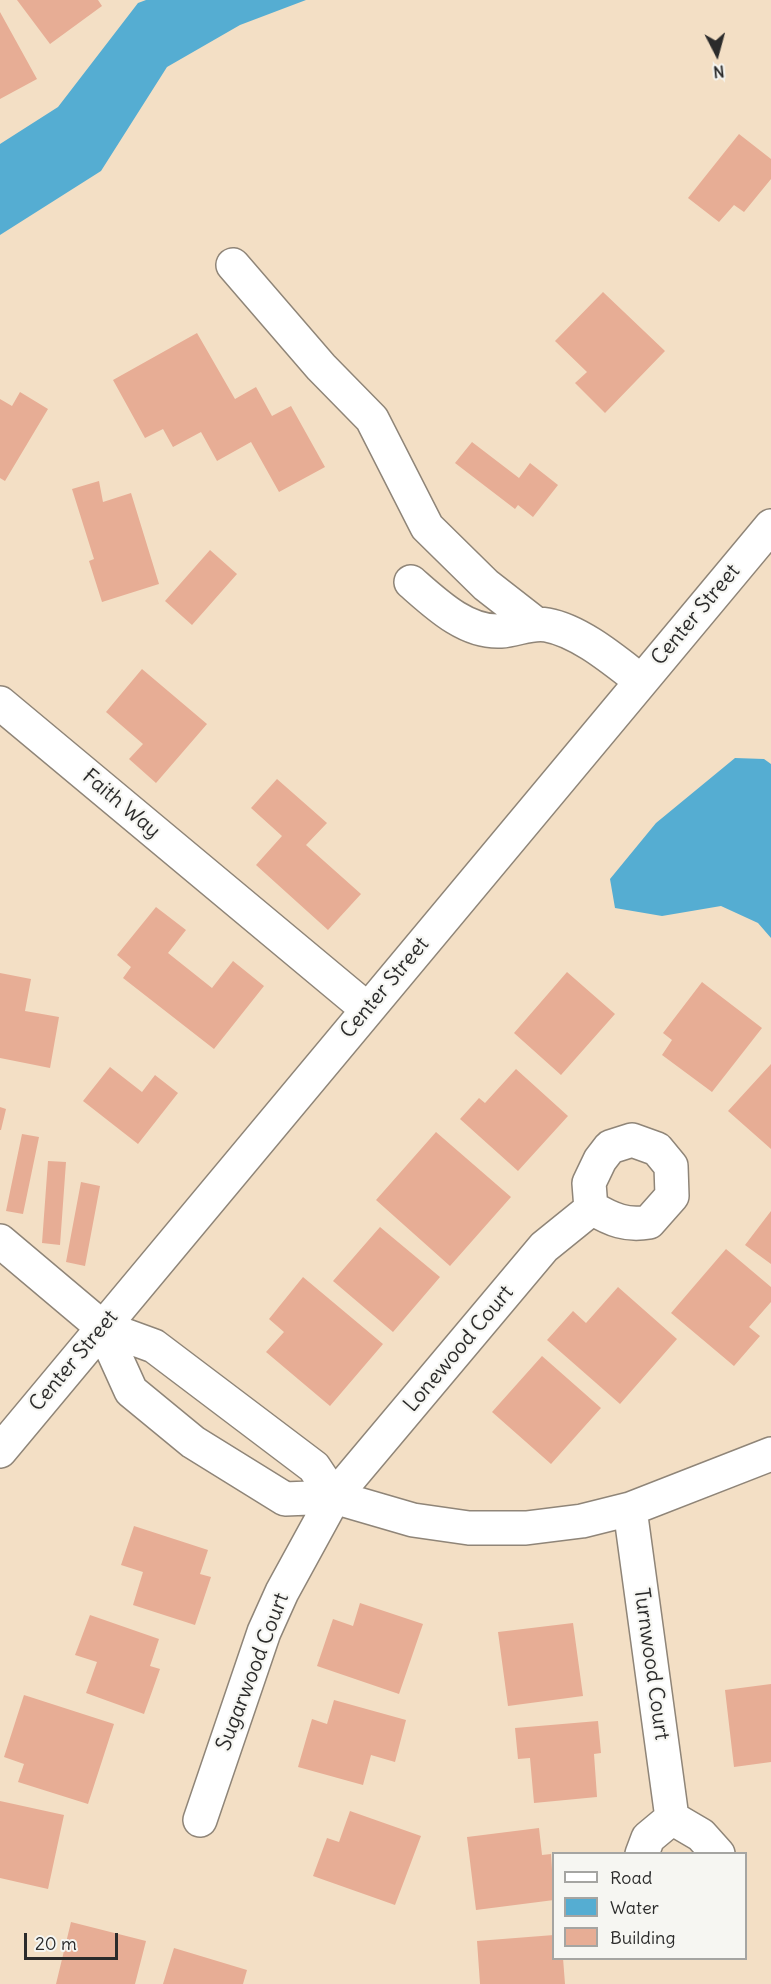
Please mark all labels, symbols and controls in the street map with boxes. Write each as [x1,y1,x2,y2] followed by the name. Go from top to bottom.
[687,24,747,84] north arrow
[712,61,725,82] text: N
[646,559,746,671] street label: Center Street
[77,764,165,844] street label: Faith Way
[335,932,435,1044] street label: Center Street
[399,1281,519,1417] street label: Lonewood Court
[24,1305,124,1417] street label: Center Street
[628,1586,674,1742] street label: Turnwood Court
[211,1590,295,1754] street label: Sugarwood Court
[552,1852,747,1960] legend
[610,1866,652,1889] text: Road
[610,1896,659,1919] text: Water
[27,1921,122,1959] scale bar
[610,1926,675,1949] text: Building
[35,1932,77,1955] text: 20 m

